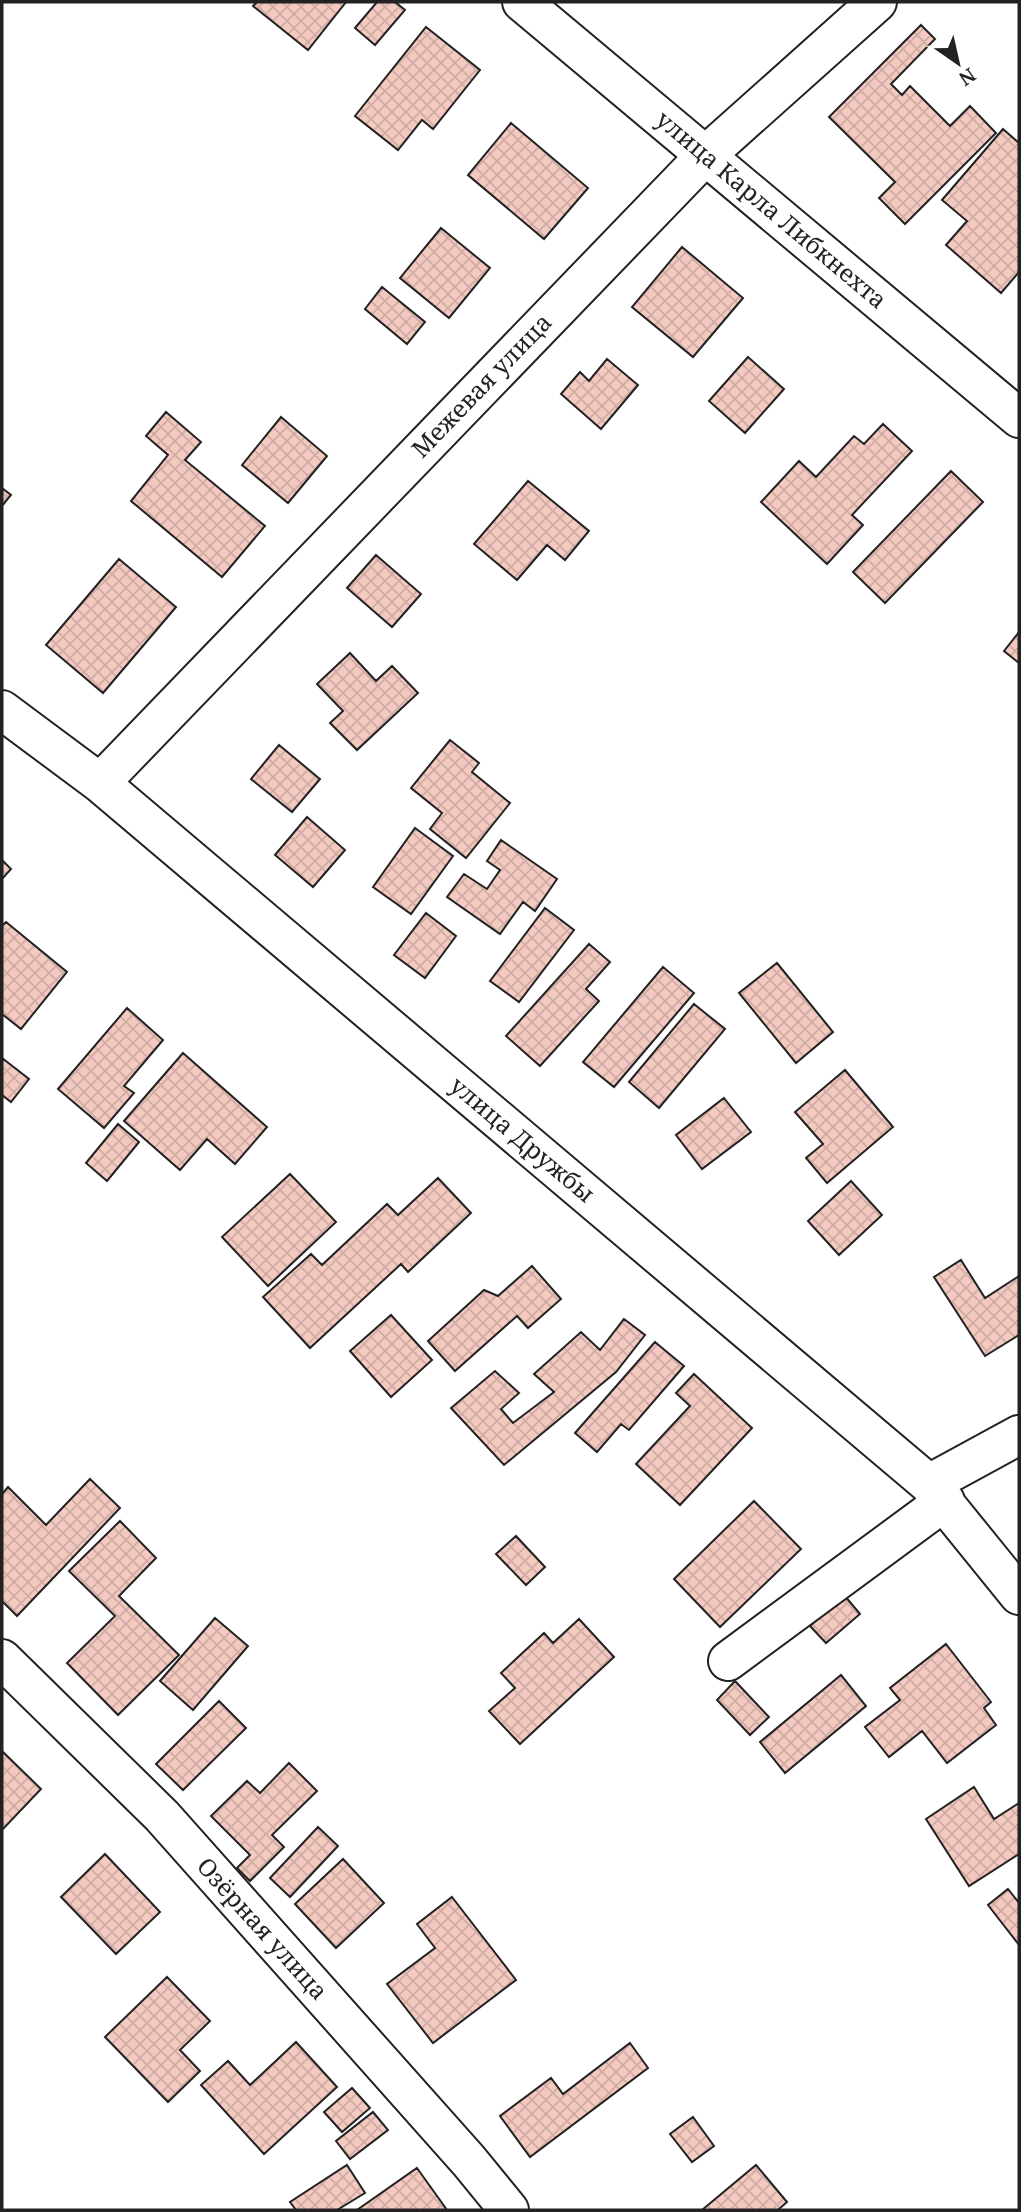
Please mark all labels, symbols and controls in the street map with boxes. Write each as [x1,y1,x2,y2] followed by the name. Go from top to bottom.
[923,28,993,98] north arrow
[954,62,981,92] text: N
[650,102,894,315] street label: улица Карла Либкнехта
[403,306,558,464] street label: Межевая улица
[443,1068,603,1209] street label: улица Дружбы
[190,1850,336,2006] street label: Озёрная улица

